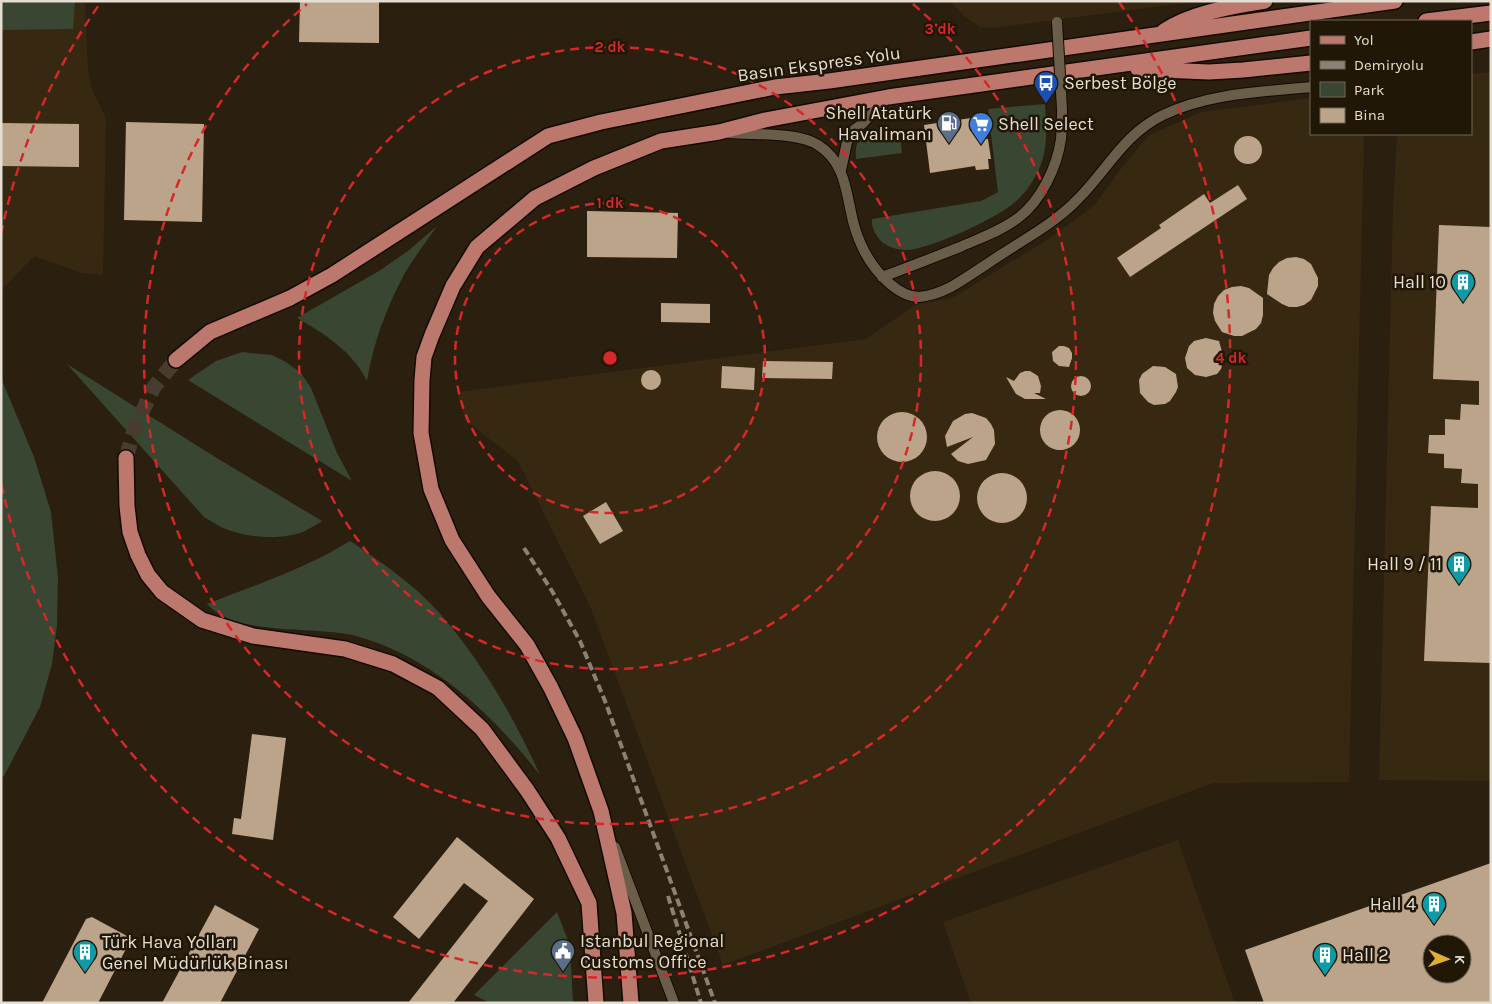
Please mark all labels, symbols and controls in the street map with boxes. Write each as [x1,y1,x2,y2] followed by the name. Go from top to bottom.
[924,20,956,38] text: 3 dk
[1310,20,1472,135] legend
[1354,31,1374,49] text: Yol
[595,38,626,56] text: 2 dk
[736,42,902,86] street label: Basın Ekspress Yolu
[1354,56,1424,74] text: Demiryolu
[1033,70,1059,104] bus stop icon: Serbest Bölge
[1064,72,1177,94] place label: Serbest Bölge
[1354,81,1384,99] text: Park
[825,102,932,145] place label: Shell Atatürk Havalimanı
[1354,106,1385,124] text: Bina
[936,110,962,144] fuel station icon: Shell Atatürk Havalimanı
[968,111,994,145] supermarket icon: Shell Select
[998,113,1094,135] place label: Shell Select
[596,194,624,212] text: 1 dk
[1450,269,1476,303] building icon: Hall 10
[1393,271,1446,293] place label: Hall 10
[601,349,619,367] centre of rings
[1216,349,1247,367] text: 4 dk
[1446,551,1472,585] building icon: Hall 9 / 11
[1367,553,1442,575] place label: Hall 9 / 11
[1421,891,1447,925] building icon: Hall 4
[1370,893,1416,915] place label: Hall 4
[580,930,724,973] place label: Istanbul Regional Customs Office
[102,931,289,974] place label: Türk Hava Yolları Genel Müdürlük Binası
[1422,934,1472,984] north arrow
[550,938,576,972] public building icon: Istanbul Regional Customs Office
[72,939,98,973] building icon: Türk Hava Yolları Genel Müdürlük Binası
[1312,942,1338,976] building icon: Hall 2
[1342,944,1389,966] place label: Hall 2
[1451,955,1468,965] text: K

